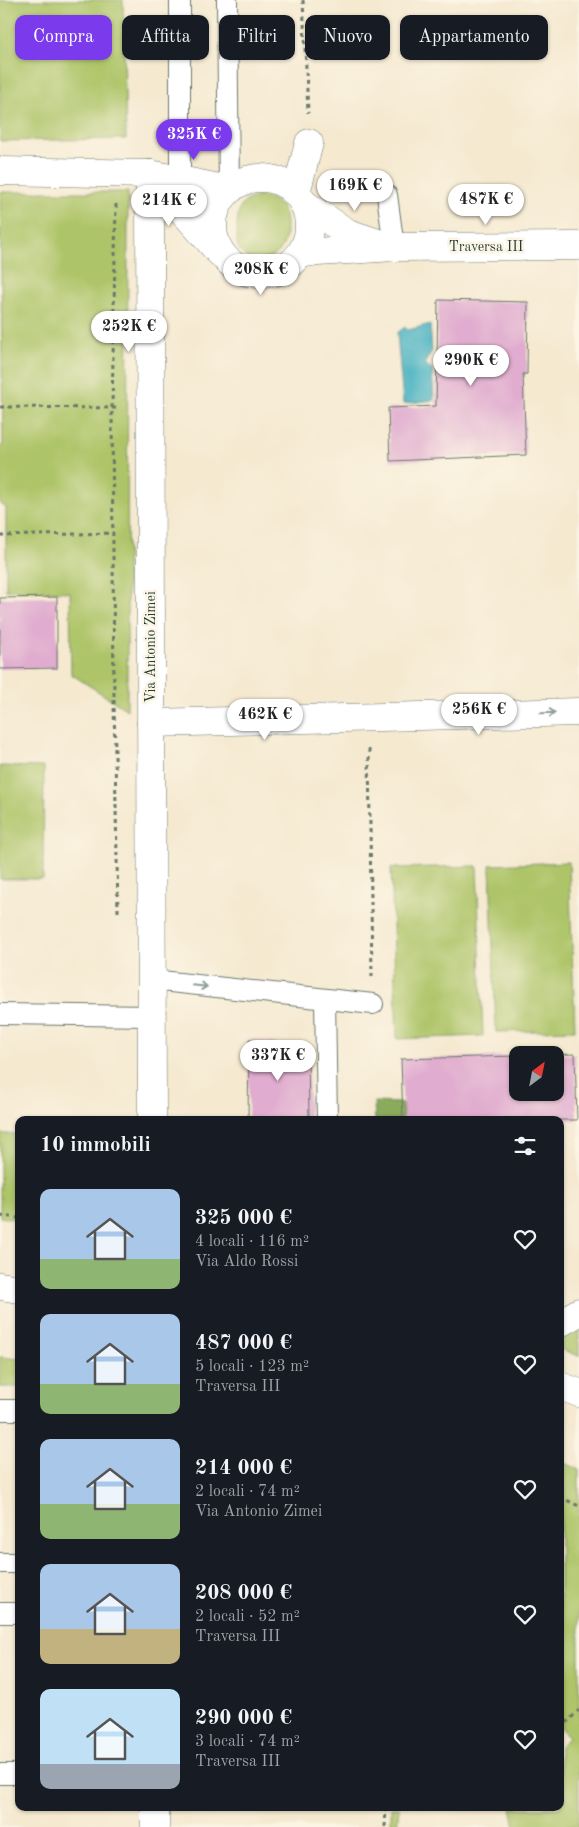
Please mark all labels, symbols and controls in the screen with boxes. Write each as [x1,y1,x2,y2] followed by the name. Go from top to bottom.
[15,15,112,60] chip: Compra
[122,15,209,60] chip: Affitta
[219,15,295,60] chip: Filtri
[305,15,390,60] chip: Nuovo
[400,15,548,60] chip: Appartamento
[153,119,235,161] pin: 325K €
[167,127,221,143] text: 325K €
[314,170,396,212] pin: 169K €
[328,178,382,194] text: 169K €
[128,184,210,227] pin: 214K €
[445,184,527,226] pin: 487K €
[459,192,513,208] text: 487K €
[142,193,196,209] text: 214K €
[449,240,523,254] street label: Traversa III
[220,254,302,296] pin: 208K €
[234,262,288,278] text: 208K €
[88,310,170,353] pin: 252K €
[102,319,156,335] text: 252K €
[430,344,512,387] pin: 290K €
[444,353,498,369] text: 290K €
[144,591,158,703] street label: Via Antonio Zimei
[438,694,520,736] pin: 256K €
[224,698,306,741] pin: 462K €
[452,702,506,718] text: 256K €
[238,707,292,723] text: 462K €
[540,708,556,718] one-way arrow
[192,981,208,991] one-way arrow
[237,1040,319,1082] pin: 337K €
[509,1046,564,1101] north arrow
[509,1046,564,1101] map controls
[251,1048,305,1064] text: 337K €
[511,1132,539,1160] icon: filters
[40,1135,151,1156] text: 10 immobili
[195,1208,292,1229] text: 325 000 €
[80,1209,140,1269] icon: home
[511,1225,539,1253] icon: heart
[195,1234,309,1250] text: 4 locali · 116 m²
[195,1254,298,1270] text: Via Aldo Rossi
[195,1333,292,1354] text: 487 000 €
[80,1334,140,1394] icon: home
[511,1350,539,1378] icon: heart
[195,1359,309,1375] text: 5 locali · 123 m²
[195,1379,280,1395] text: Traversa III
[195,1458,292,1479] text: 214 000 €
[80,1459,140,1519] icon: home
[511,1475,539,1503] icon: heart
[195,1484,300,1500] text: 2 locali · 74 m²
[195,1504,322,1520] text: Via Antonio Zimei
[195,1583,292,1604] text: 208 000 €
[80,1584,140,1644] icon: home
[511,1600,539,1628] icon: heart
[195,1609,300,1625] text: 2 locali · 52 m²
[195,1629,280,1645] text: Traversa III
[195,1708,292,1729] text: 290 000 €
[80,1709,140,1769] icon: home
[511,1725,539,1753] icon: heart
[195,1734,300,1750] text: 3 locali · 74 m²
[195,1754,280,1770] text: Traversa III

